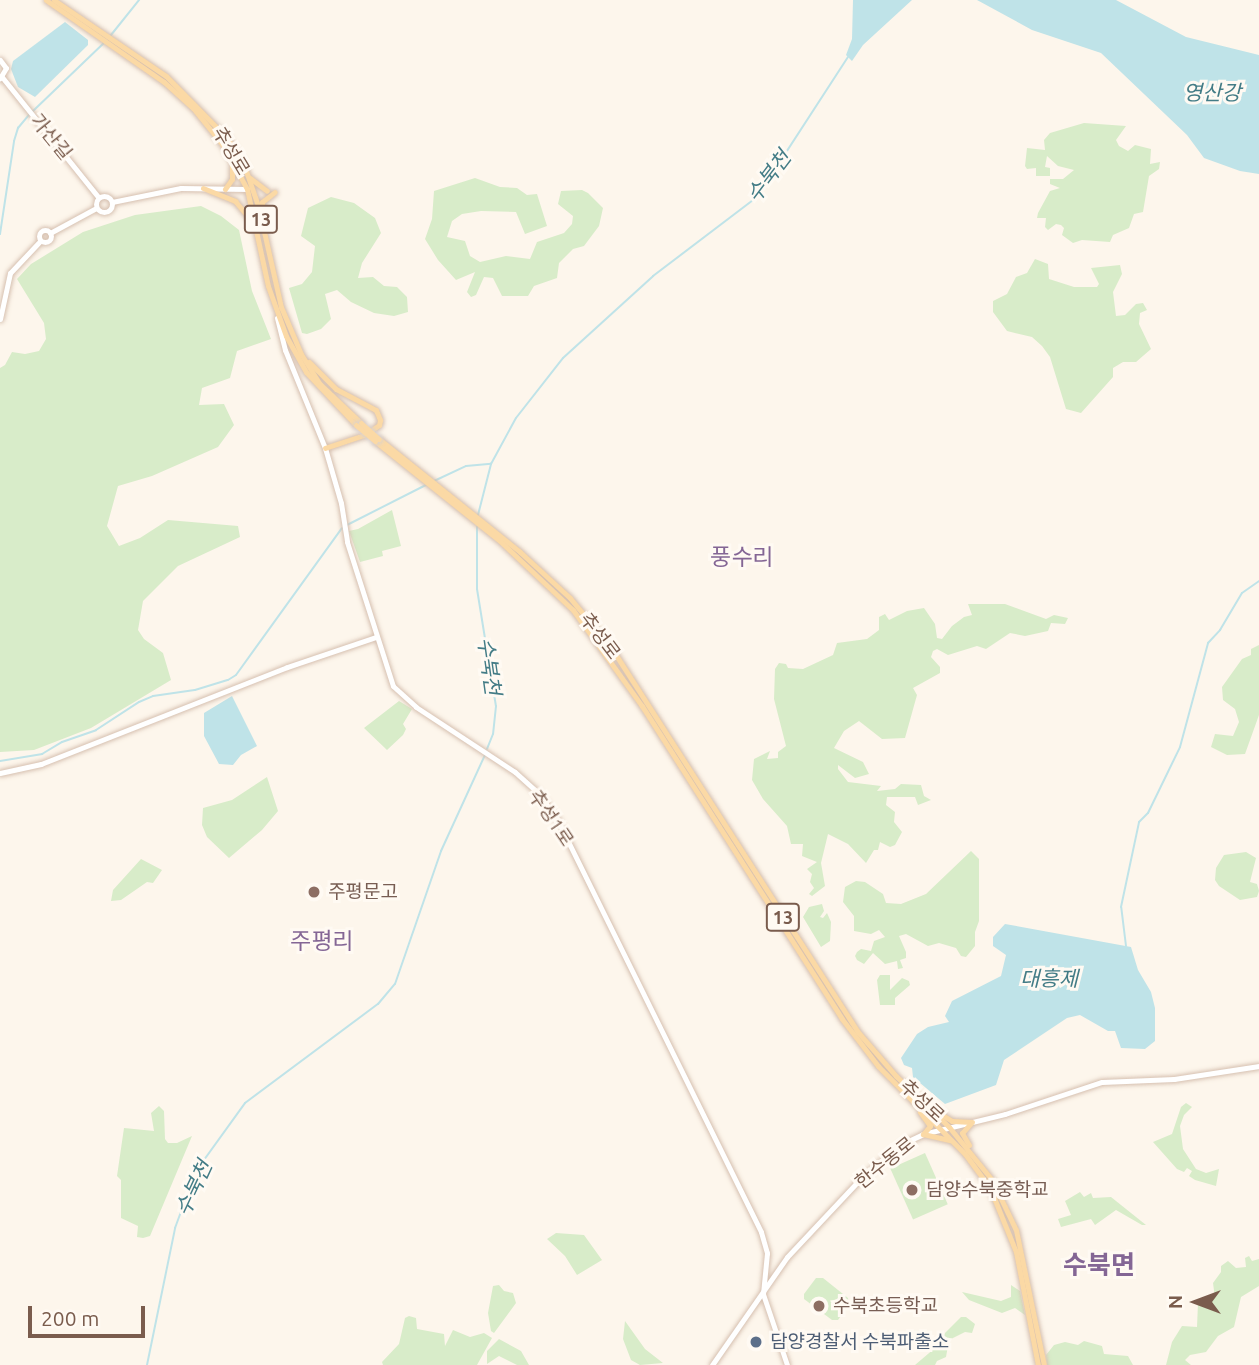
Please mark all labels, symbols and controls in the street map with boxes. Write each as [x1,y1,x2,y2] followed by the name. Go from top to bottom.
[1183,79,1241,105] water label: 영산강
[26,109,76,165] street label: 가산길
[208,123,254,179] street label: 추성로
[740,145,796,207] water label: 수북천
[244,204,278,233] road number: 13
[710,543,774,571] district label: 풍수리
[575,608,625,664] street label: 추성로
[473,636,507,696] water label: 수북천
[524,785,578,851] street label: 추성1로
[328,881,398,903] place label: 주평문고
[306,884,322,900] marker: 주평문고
[766,902,800,932] road number: 13
[290,927,354,955] district label: 주평리
[1020,965,1078,991] water label: 대흥제
[895,1075,949,1127] street label: 추성로
[851,1132,919,1194] street label: 한수동로
[169,1156,217,1220] water label: 수북천
[926,1179,1048,1201] place label: 담양수북중학교
[904,1182,920,1198] marker: 담양수북중학교
[1063,1249,1135,1281] district label: 수북면
[1161,1267,1231,1337] north arrow
[32,1292,149,1336] scale bar
[833,1295,938,1317] place label: 수북초등학교
[1164,1295,1186,1309] text: N
[811,1298,827,1314] marker: 수북초등학교
[41,1306,99,1330] text: 200 m
[770,1331,949,1353] place label: 담양경찰서 수북파출소
[748,1334,764,1350] marker: 담양경찰서 수북파출소

